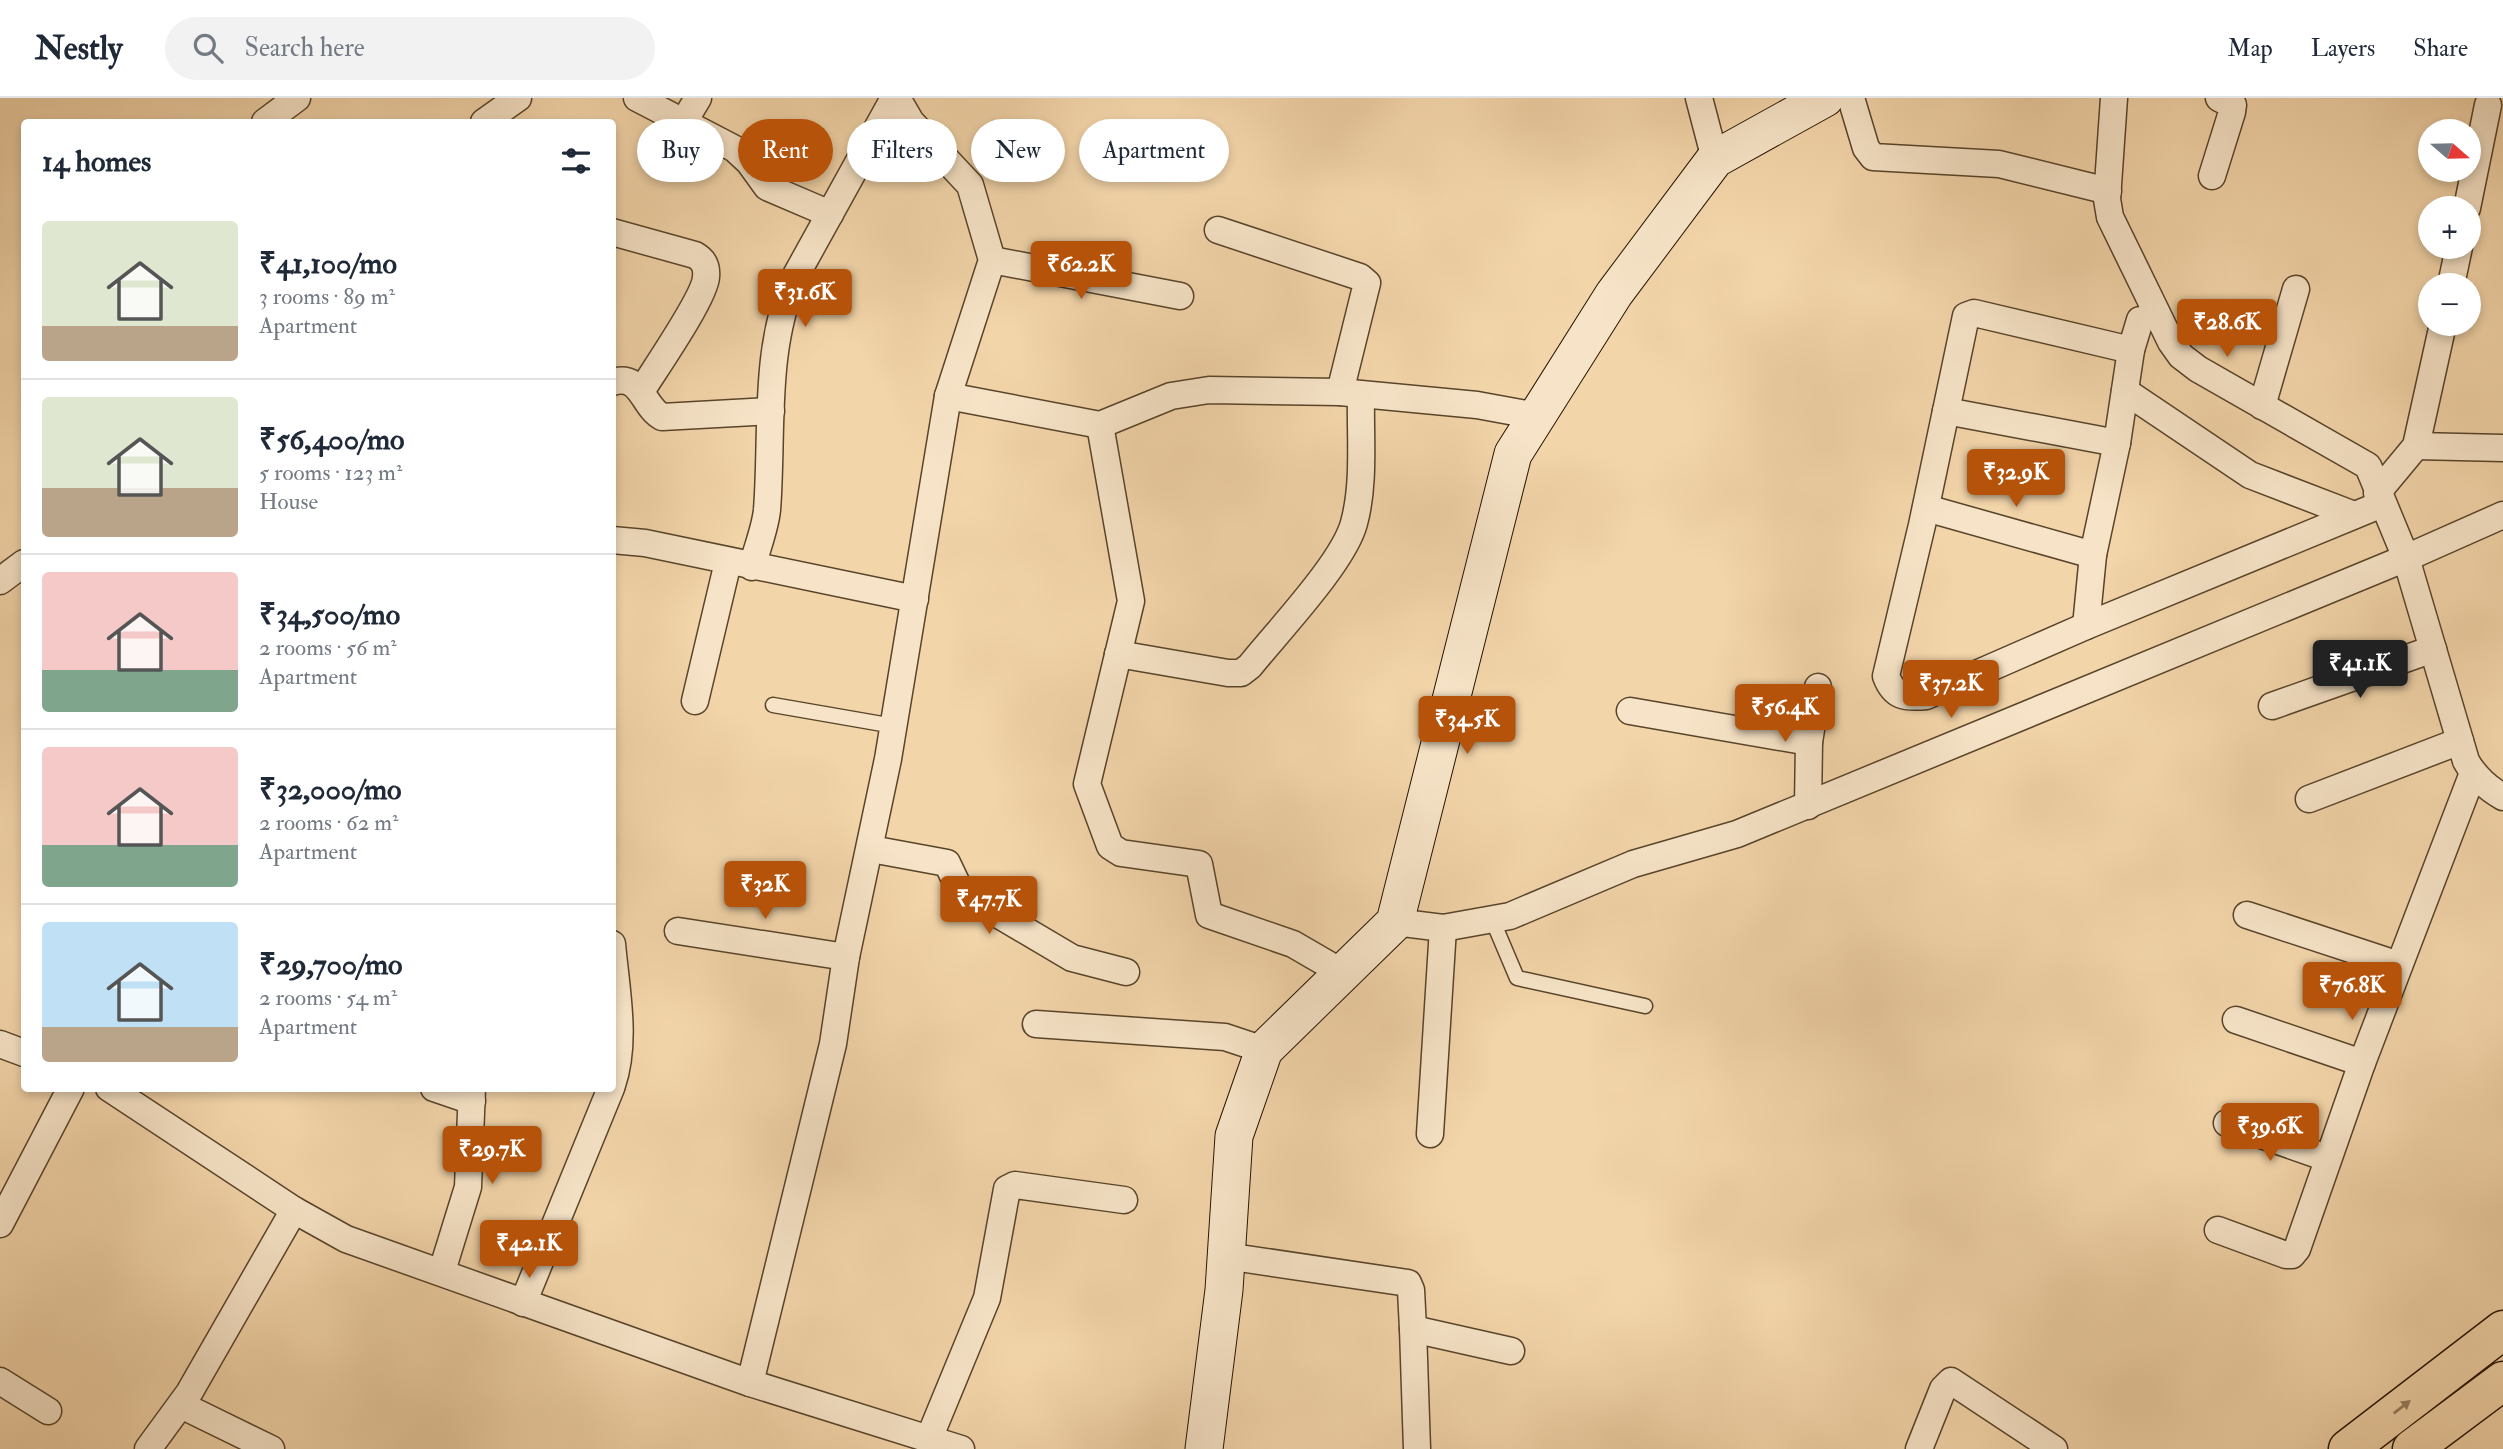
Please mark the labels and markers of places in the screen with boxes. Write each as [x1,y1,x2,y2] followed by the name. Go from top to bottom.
[1024,242,1138,301] pin: ₹62.2K
[748,270,862,329] pin: ₹31.6K
[2170,300,2284,359] pin: ₹28.6K
[1959,450,2073,509] pin: ₹32.9K
[2303,640,2417,700] pin: ₹41.1K
[1894,660,2008,720] pin: ₹37.2K
[1728,684,1842,744] pin: ₹56.4K
[1410,696,1524,756] pin: ₹34.5K
[724,862,806,921] pin: ₹32K
[932,876,1046,936] pin: ₹47.7K
[2295,962,2409,1022] pin: ₹76.8K
[2213,1104,2327,1163] pin: ₹39.6K
[435,1126,549,1186] pin: ₹29.7K
[472,1220,586,1280] pin: ₹42.1K

